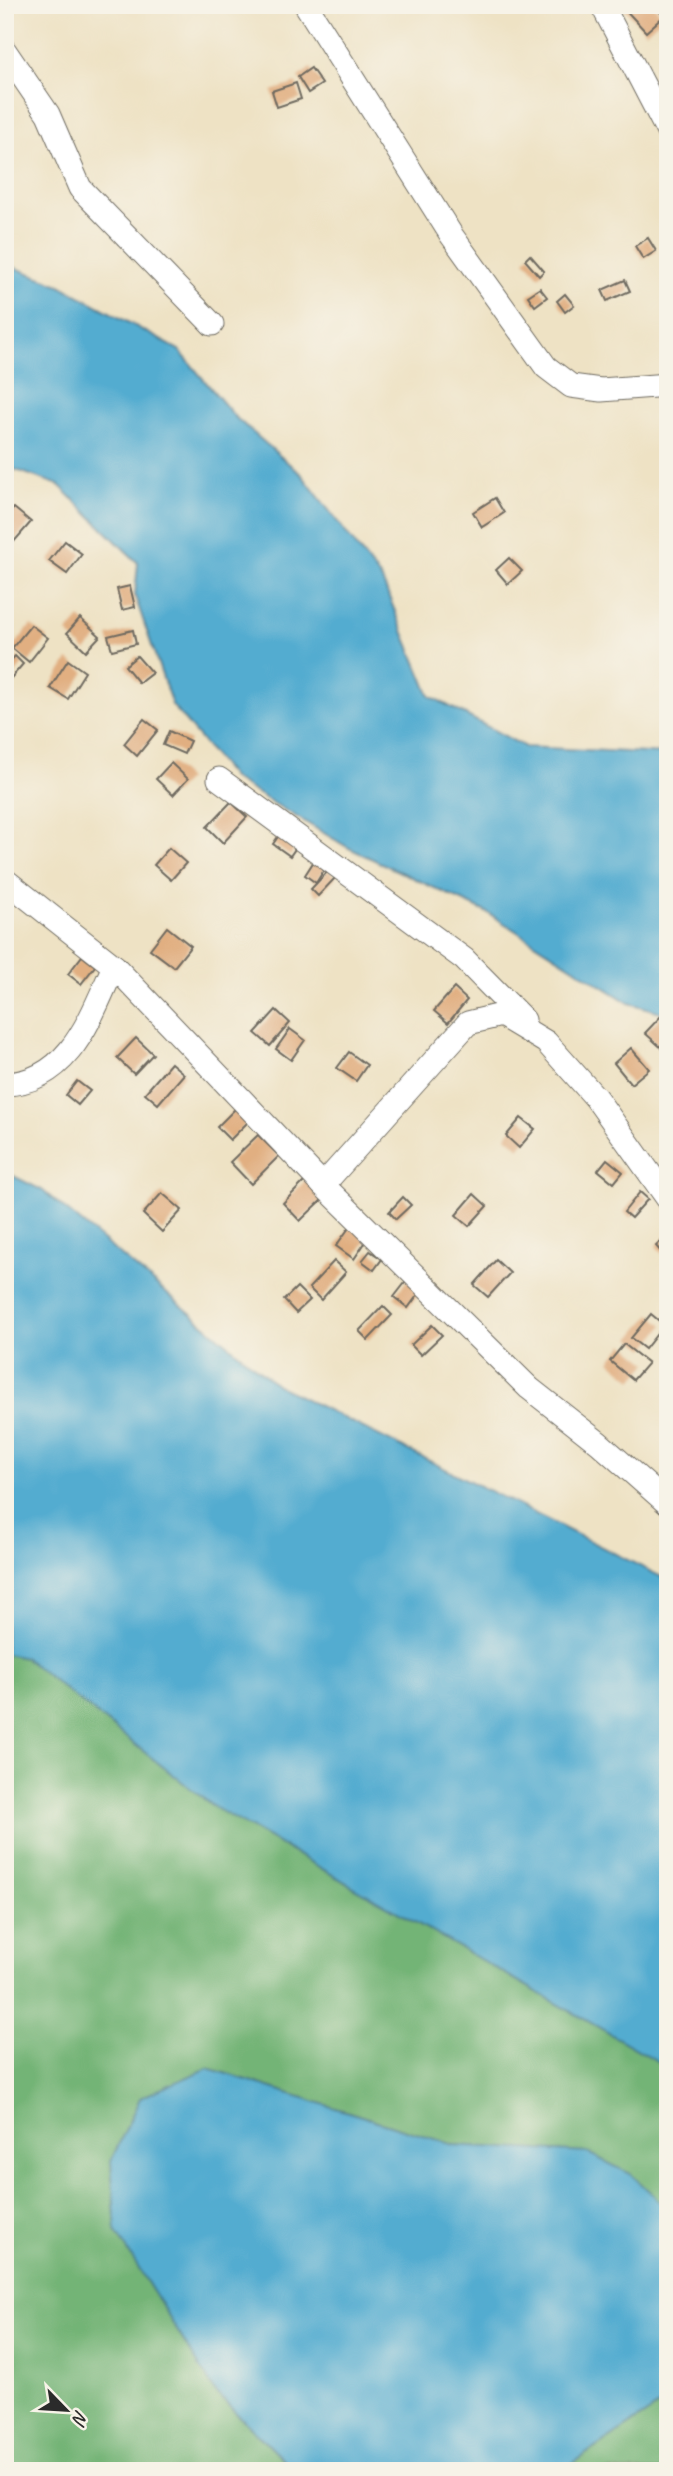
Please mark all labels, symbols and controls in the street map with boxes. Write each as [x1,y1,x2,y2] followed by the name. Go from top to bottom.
[32,2374,102,2444] north arrow
[66,2406,94,2430] text: N

